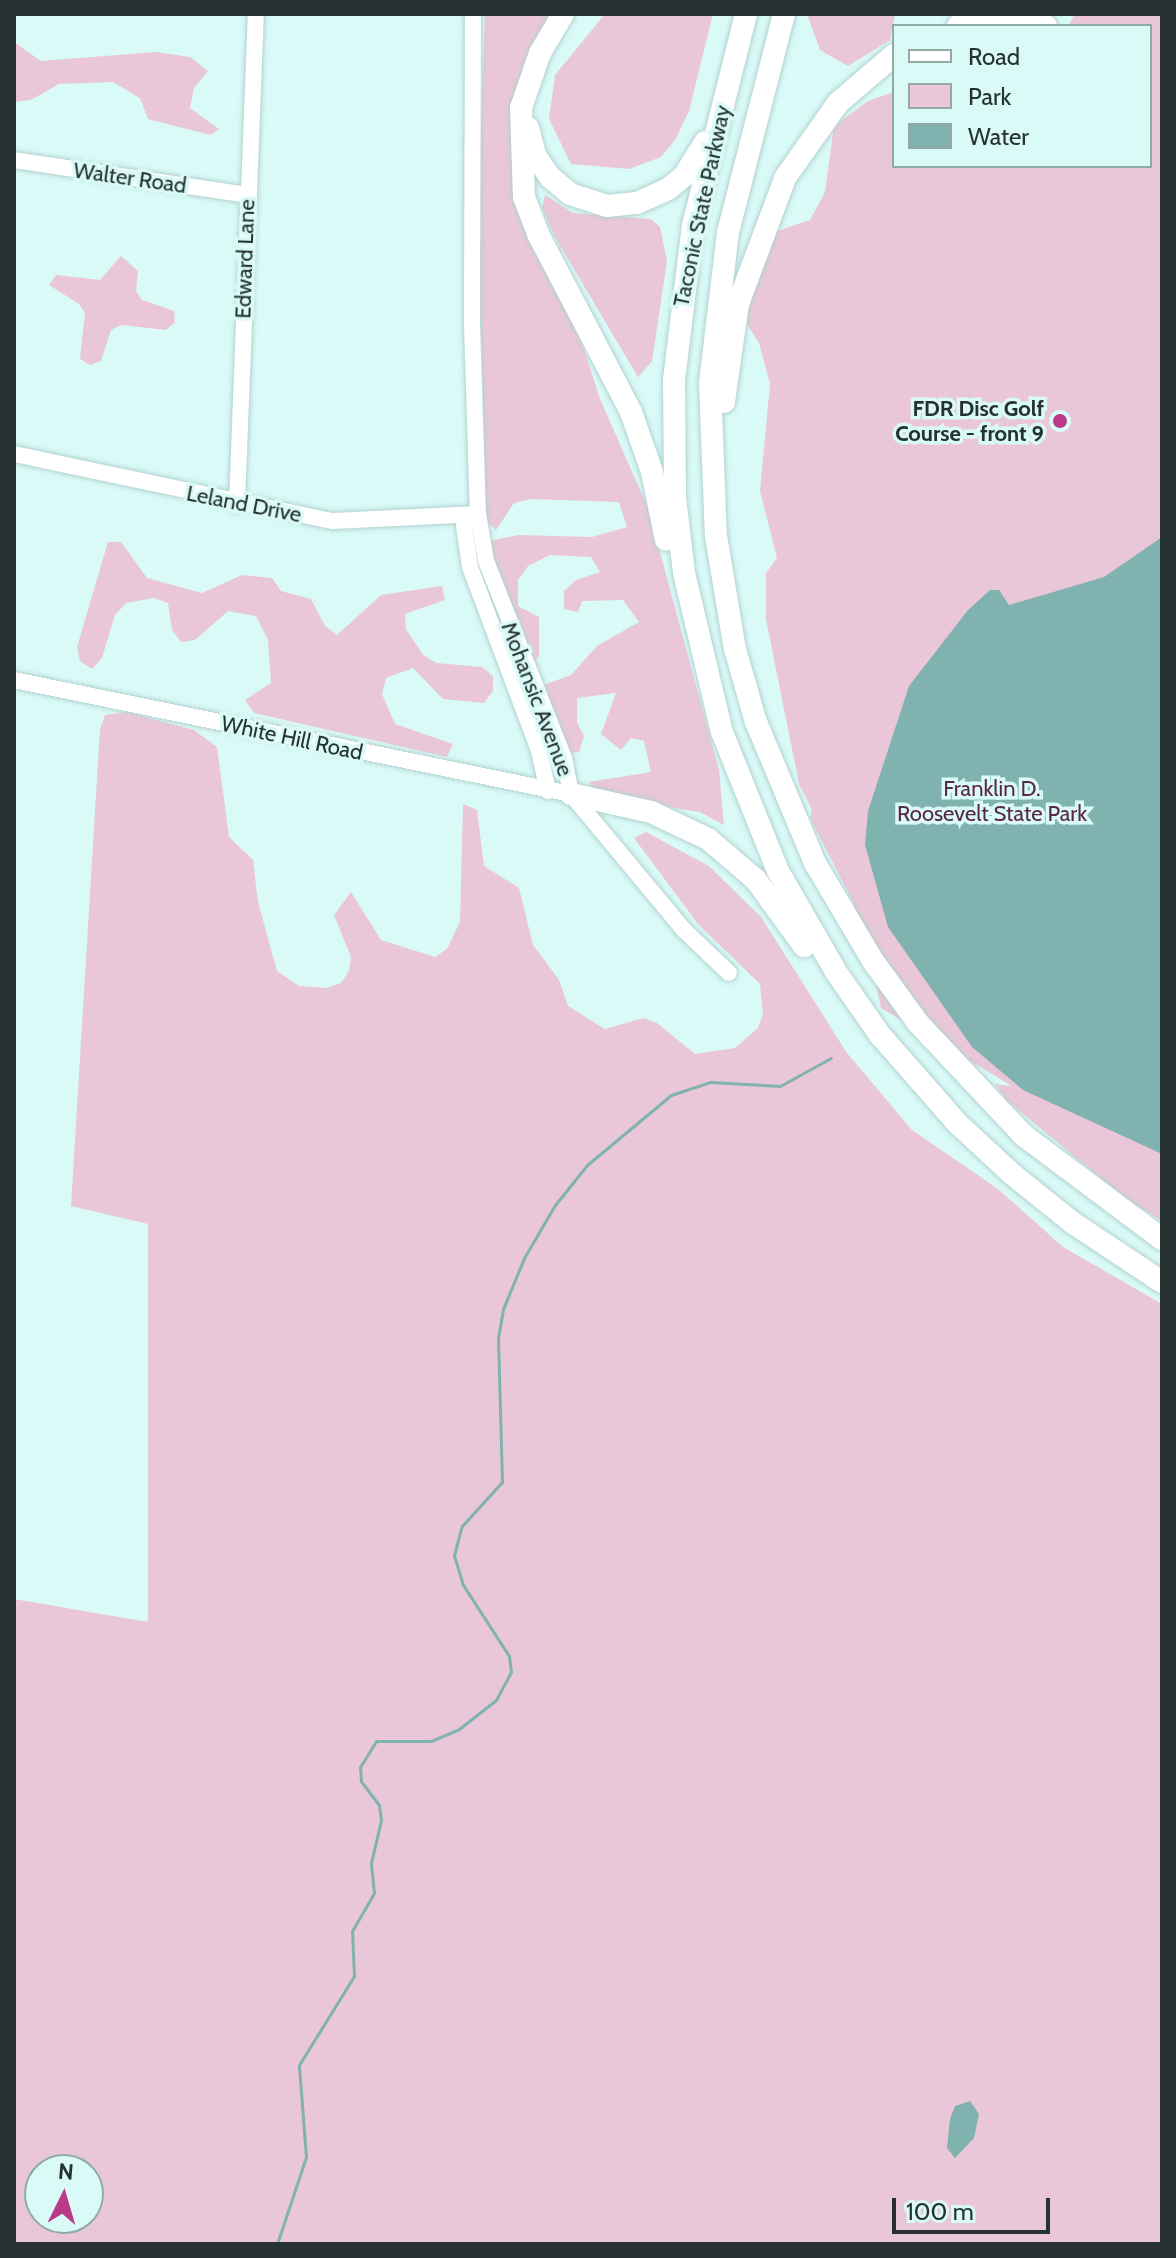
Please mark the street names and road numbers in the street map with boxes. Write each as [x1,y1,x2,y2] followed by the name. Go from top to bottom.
[668,103,736,309] street label: Taconic State Parkway
[72,157,188,199] street label: Walter Road
[230,199,260,319] street label: Edward Lane
[184,480,304,528] street label: Leland Drive
[495,618,579,780] street label: Mohansic Avenue
[219,710,365,766] street label: White Hill Road

